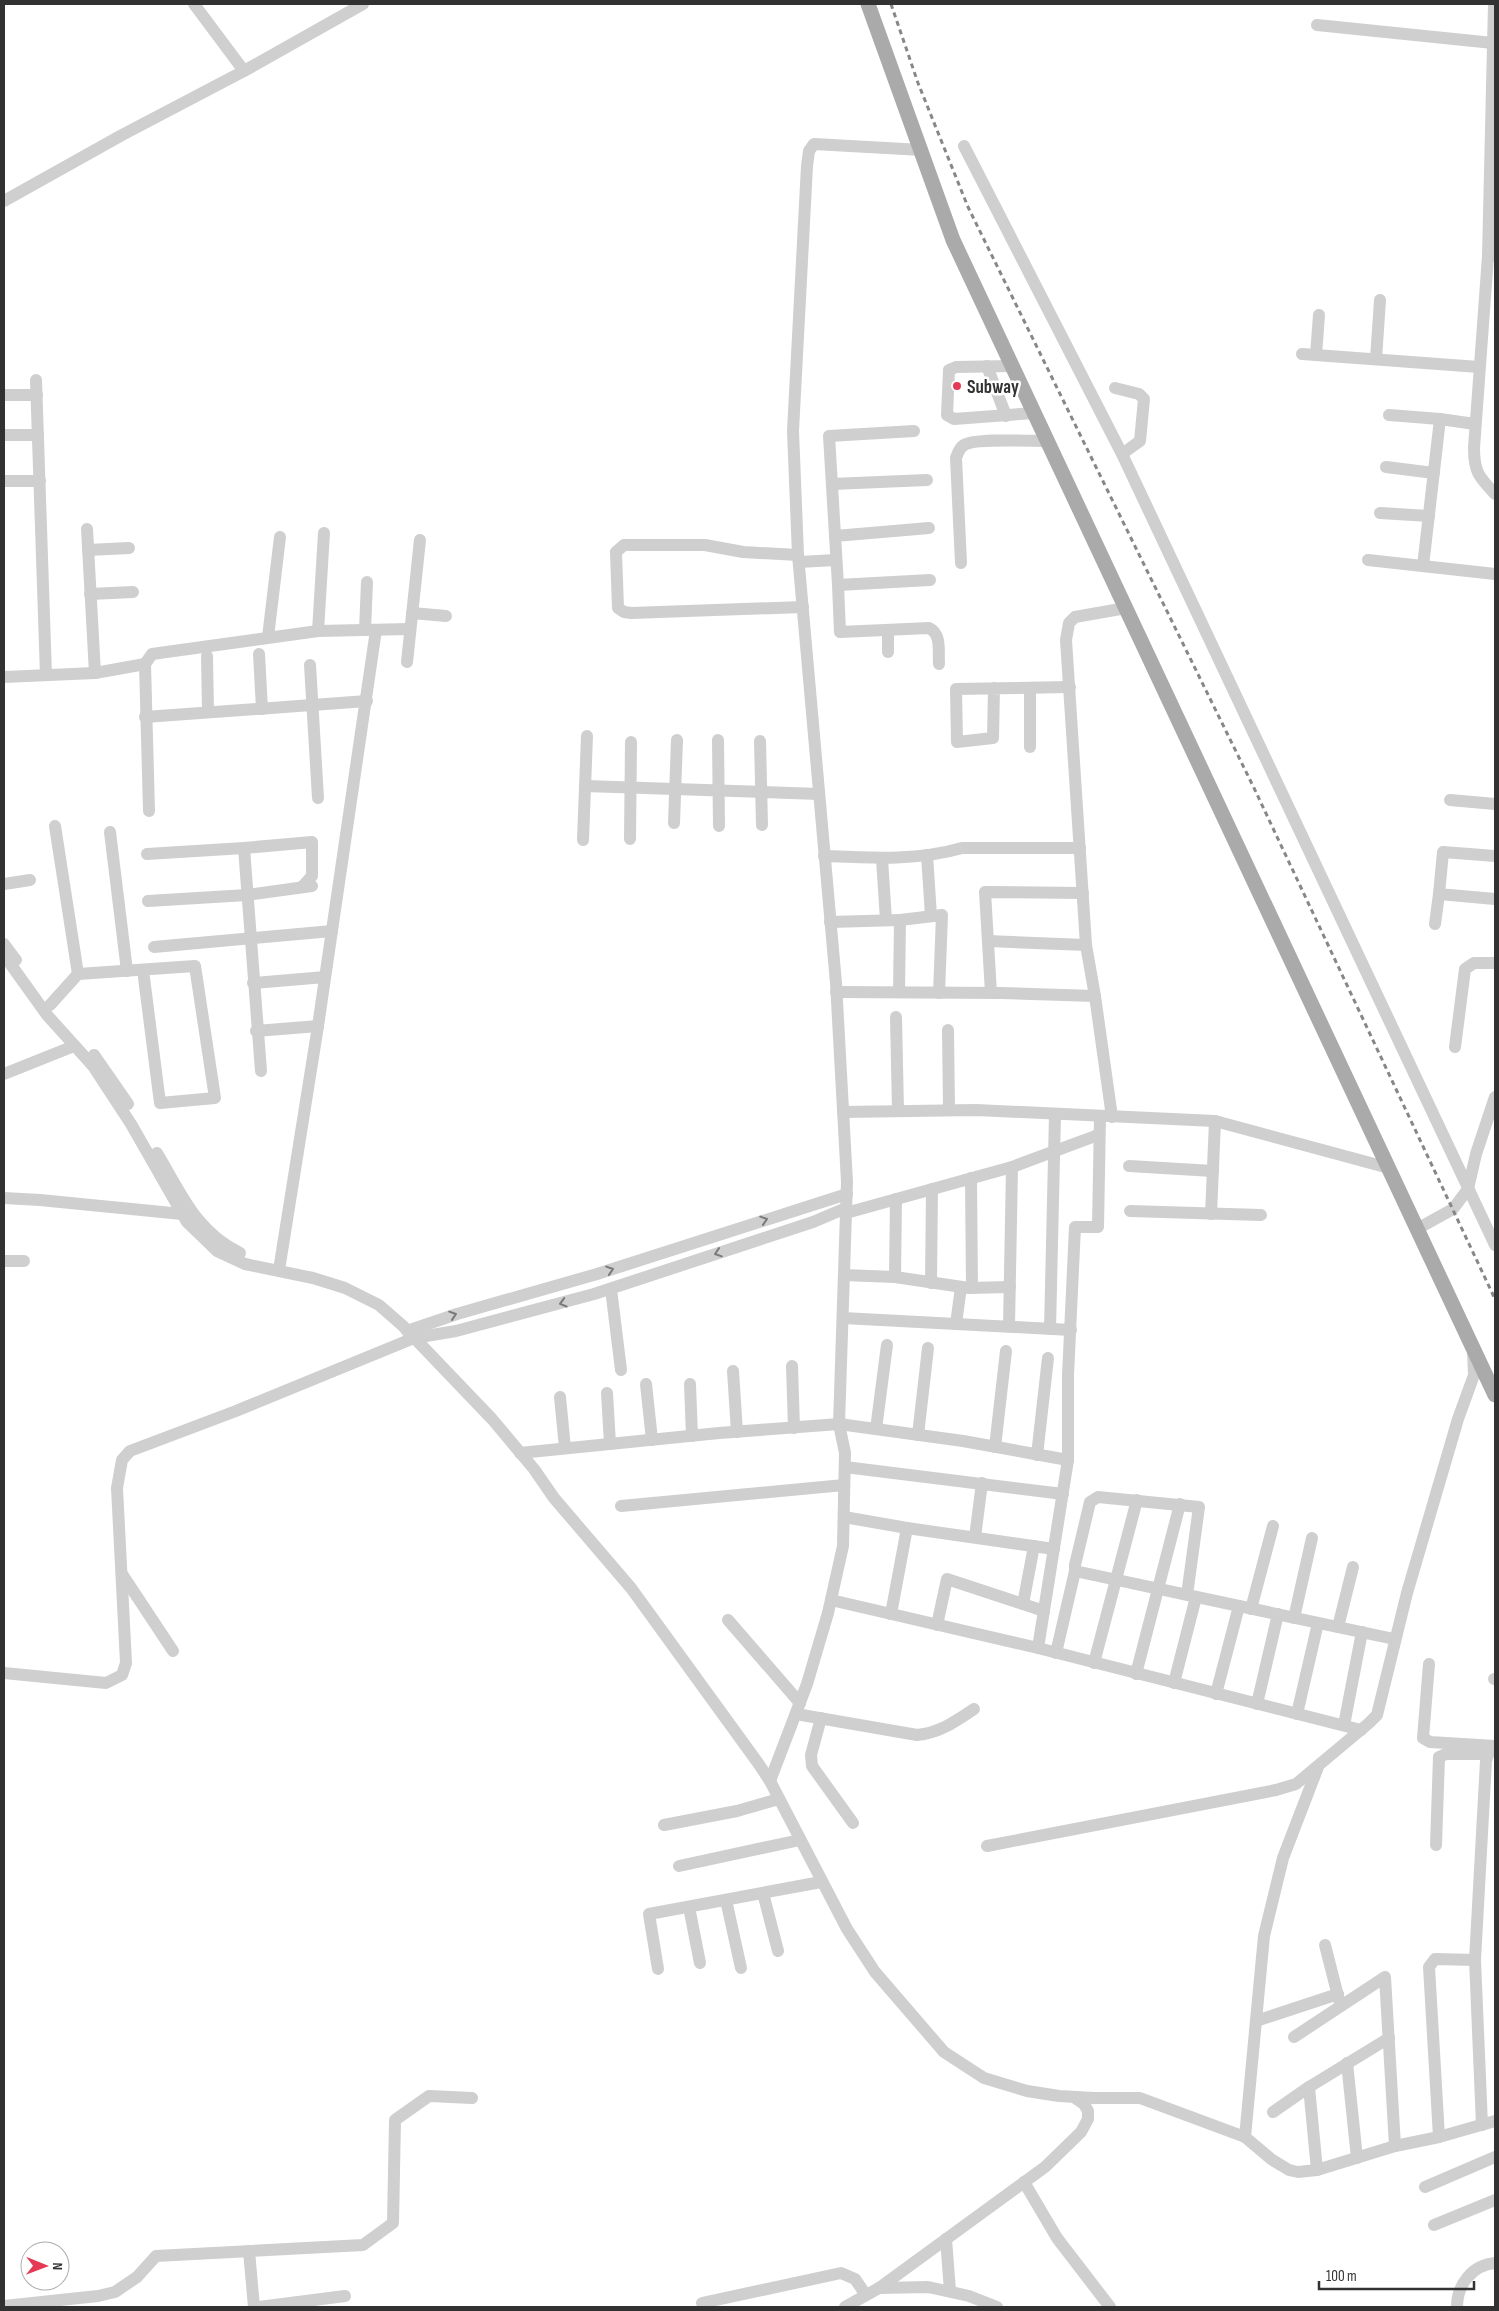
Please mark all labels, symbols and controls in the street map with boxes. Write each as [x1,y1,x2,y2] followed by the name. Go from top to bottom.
[967,376,1019,399] place label: Subway
[951,380,963,392] marker: Subway
[760,1216,768,1226] one-way arrow
[714,1248,723,1258] one-way arrow
[605,1266,613,1276] one-way arrow
[559,1297,568,1308] one-way arrow
[449,1311,457,1321] one-way arrow
[20,2241,70,2291] north arrow
[1319,2258,1474,2290] scale bar
[49,2262,66,2270] text: N
[1326,2267,1357,2286] text: 100 m

